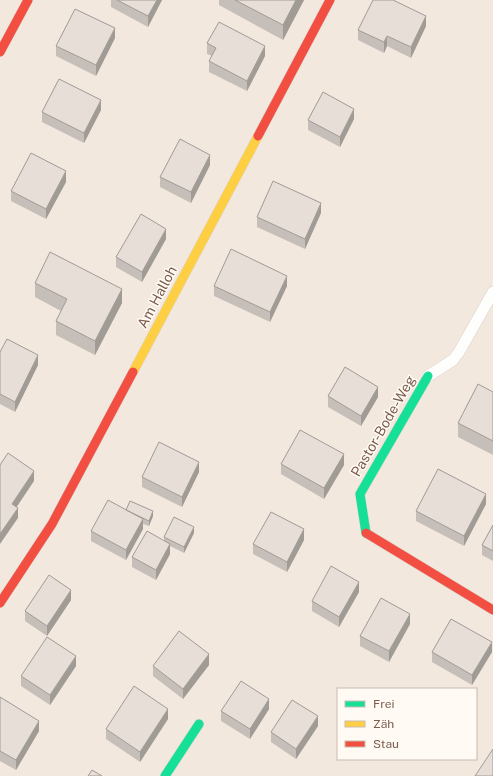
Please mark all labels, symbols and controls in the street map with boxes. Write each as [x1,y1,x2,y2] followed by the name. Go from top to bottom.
[134,263,180,331] street label: Am Halloh
[348,372,419,479] street label: Pastor-Bode-Weg
[337,688,477,760] legend
[373,697,395,711] text: Frei
[373,717,394,731] text: Zäh
[373,737,399,751] text: Stau

